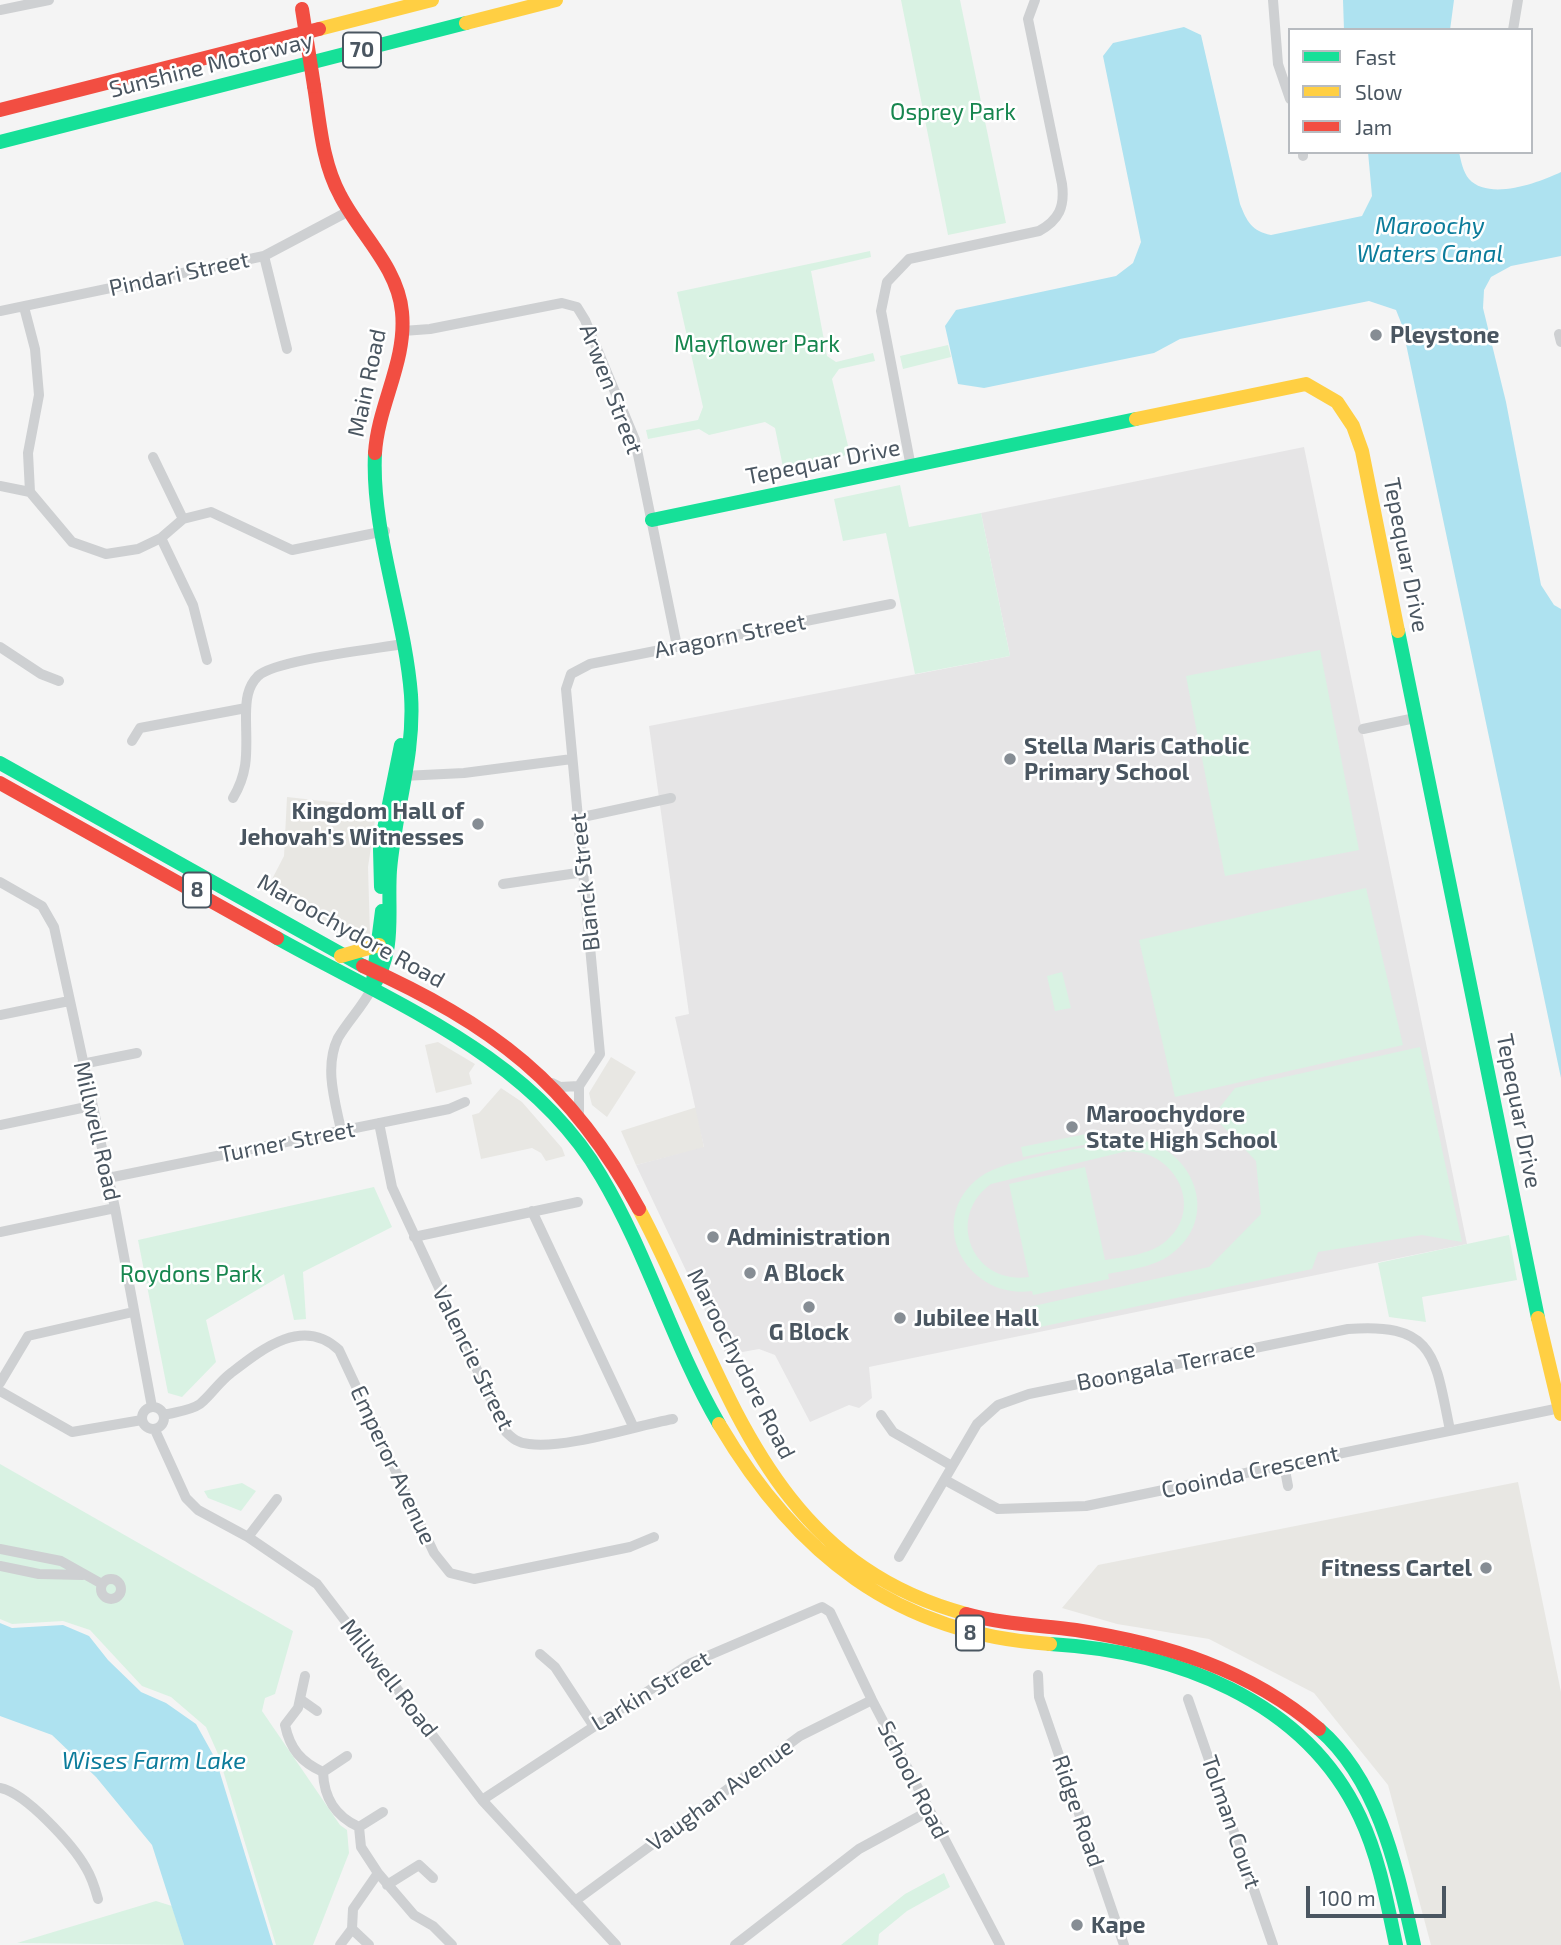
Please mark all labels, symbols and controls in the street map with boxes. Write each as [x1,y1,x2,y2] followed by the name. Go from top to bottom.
[106,26,316,104] street label: Sunshine Motorway
[1288,28,1533,154] legend
[343,32,381,68] road number: 70
[1355,44,1396,69] text: Fast
[1355,79,1402,104] text: Slow
[890,98,1016,126] park label: Osprey Park
[1355,114,1392,139] text: Jam
[1357,212,1503,268] water label: Maroochy Waters Canal
[106,246,252,302] street label: Pindari Street
[574,320,648,458] street label: Arwen Street
[1390,321,1500,349] place label: Pleystone
[342,326,392,440] street label: Main Road
[1368,327,1384,343] marker: Pleystone
[674,330,840,358] park label: Mayflower Park
[743,434,903,490] street label: Tepequar Drive
[1378,475,1434,635] street label: Tepequar Drive
[652,608,808,664] street label: Aragorn Street
[1024,732,1250,786] place label: Stella Maris Catholic Primary School
[1002,751,1018,767] marker: Stella Maris Catholic Primary School
[239,797,464,851] place label: Kingdom Hall of Jehovah's Witnesses
[564,811,606,953] street label: Blanck Street
[470,816,486,832] marker: Kingdom Hall of Jehovah's Witnesses
[252,868,450,994] street label: Maroochydore Road
[183,872,211,908] road number: 8
[1491,1031,1547,1191] street label: Tepequar Drive
[68,1059,126,1203] street label: Millwell Road
[1086,1100,1277,1154] place label: Maroochydore State High School
[217,1115,357,1169] street label: Turner Street
[1064,1119,1080,1135] marker: Maroochydore State High School
[727,1223,890,1251] place label: Administration
[705,1229,721,1245] marker: Administration
[764,1259,844,1287] place label: A Block
[120,1260,262,1288] park label: Roydons Park
[681,1264,801,1464] street label: Maroochydore Road
[742,1265,758,1281] marker: A Block
[426,1281,520,1435] street label: Valencie Street
[801,1299,817,1315] marker: G Block
[914,1304,1039,1332] place label: Jubilee Hall
[892,1310,908,1326] marker: Jubilee Hall
[769,1318,849,1346] place label: G Block
[1074,1335,1258,1397] street label: Boongala Terrace
[344,1381,442,1549] street label: Emperor Avenue
[1159,1440,1341,1504] street label: Cooinda Crescent
[1321,1554,1472,1582] place label: Fitness Cartel
[1478,1560,1494,1576] marker: Fitness Cartel
[334,1613,444,1743] street label: Millwell Road
[956,1616,984,1650] road number: 8
[587,1645,715,1737] street label: Larkin Street
[872,1716,954,1844] street label: School Road
[642,1733,798,1857] street label: Vaughan Avenue
[62,1747,246,1775] water label: Wises Farm Lake
[1046,1752,1110,1870] street label: Ridge Road
[1195,1752,1267,1892] street label: Tolman Court
[1309,1871,1449,1915] scale bar
[1319,1885,1376,1910] text: 100 m
[1091,1911,1145,1939] place label: Kape
[1069,1917,1085,1933] marker: Kape

